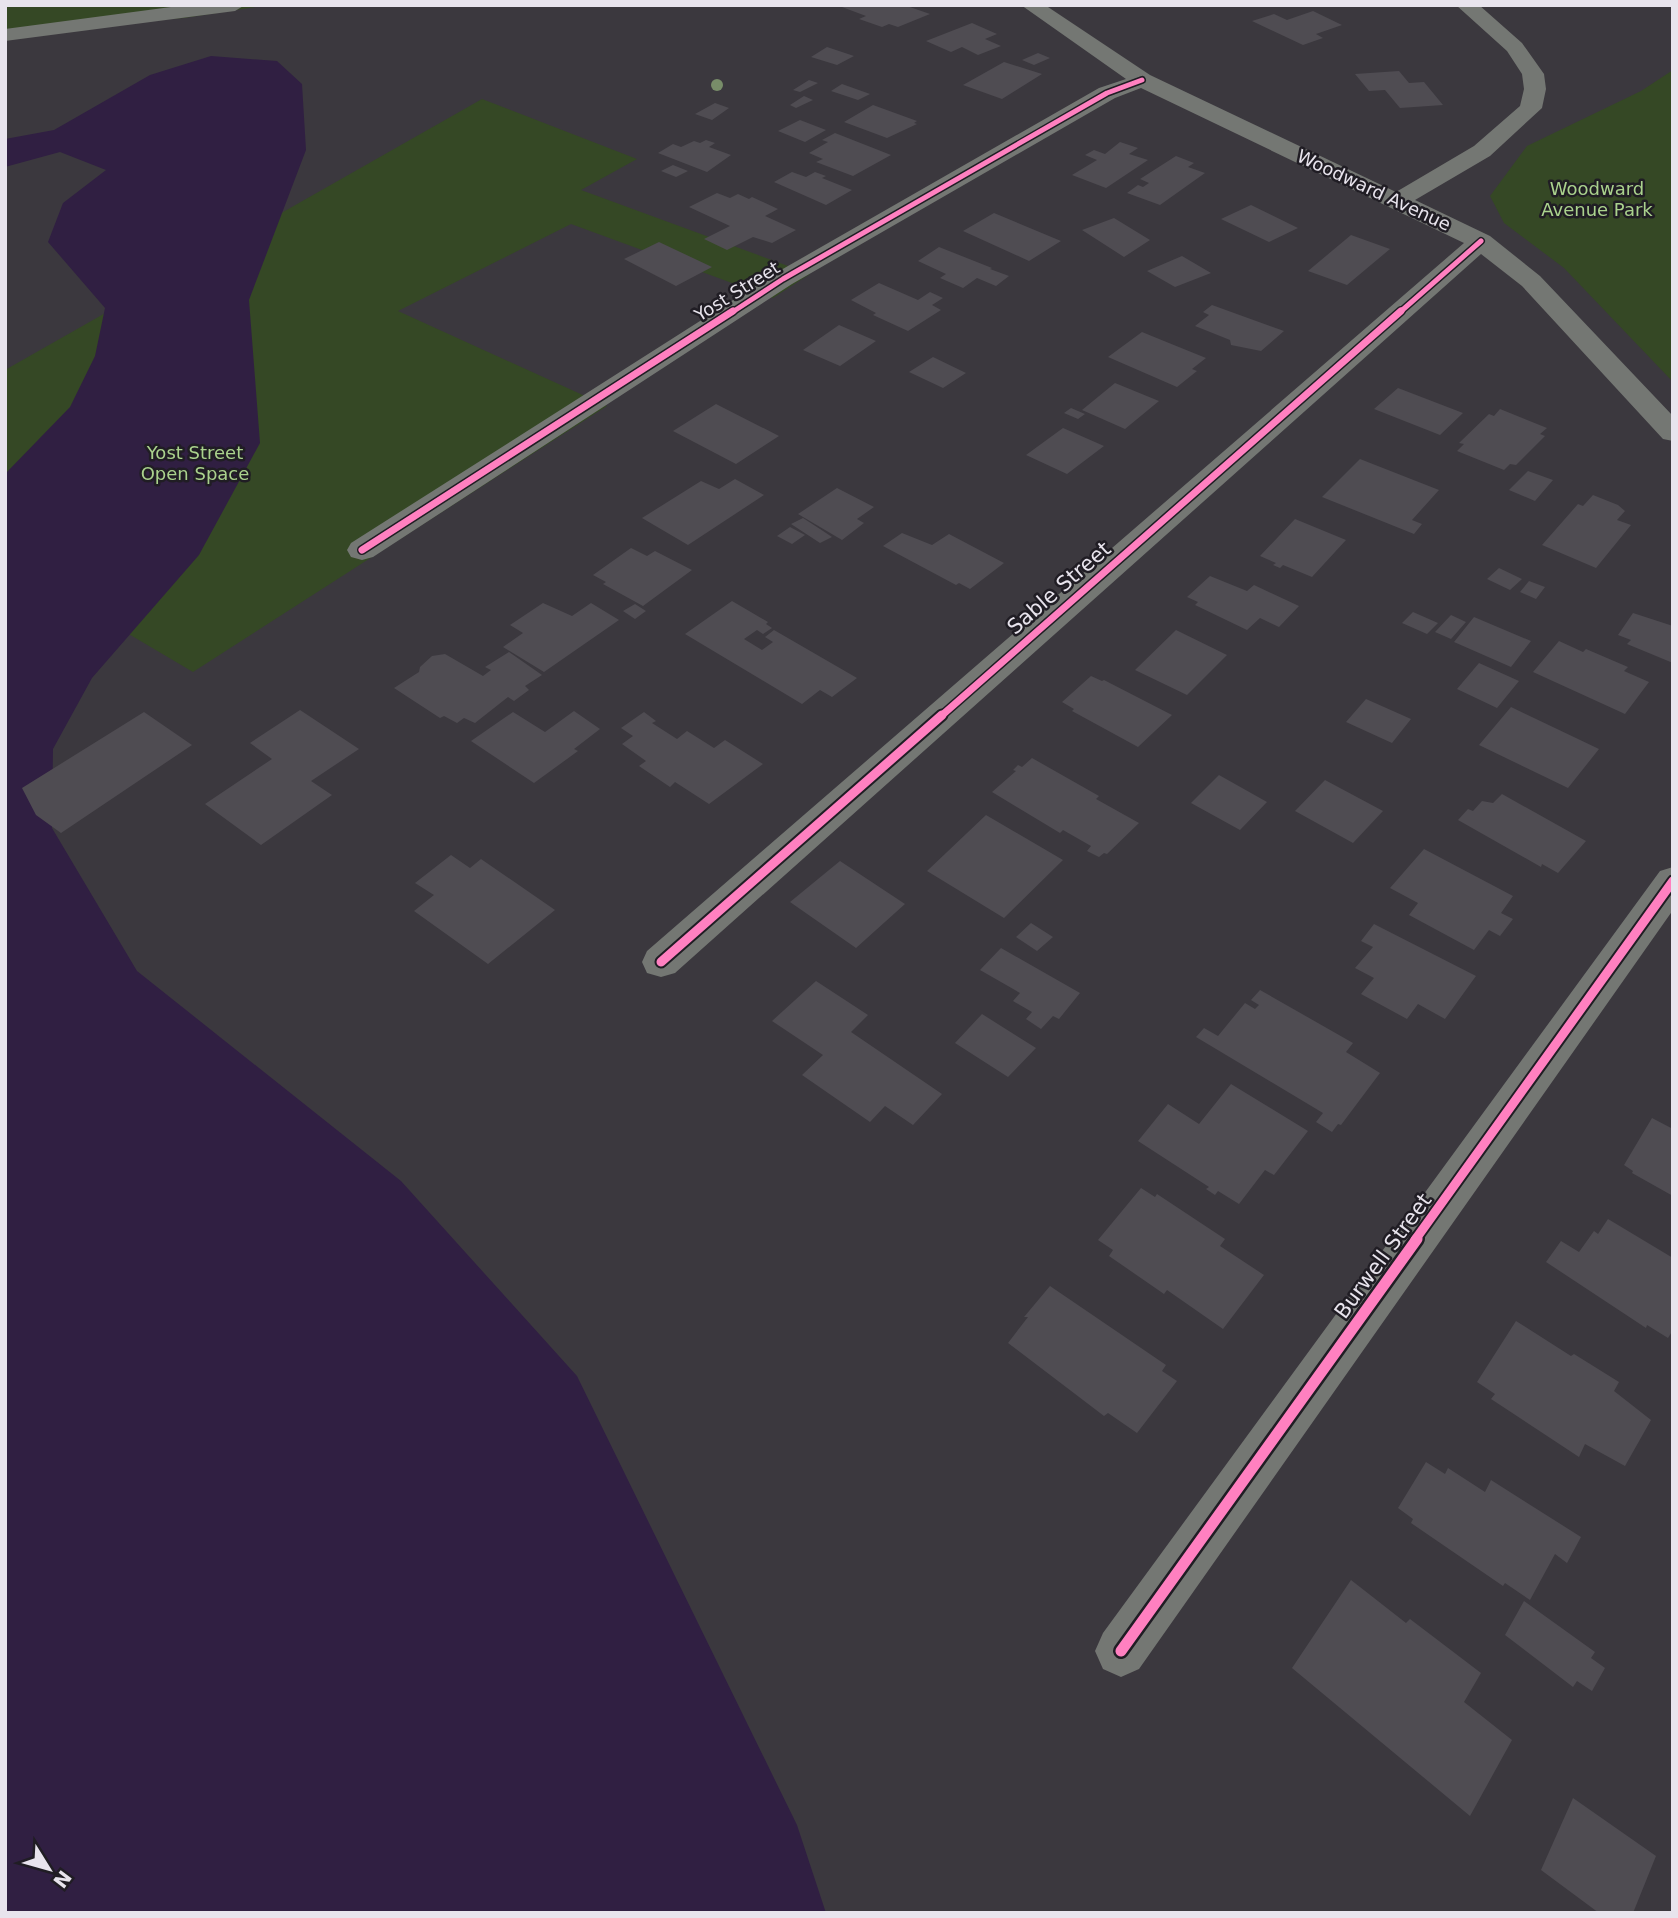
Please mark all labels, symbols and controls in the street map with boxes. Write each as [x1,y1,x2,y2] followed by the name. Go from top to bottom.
[1294,145,1454,235] street label: Woodward Avenue
[1541,178,1653,220] park label: Woodward Avenue Park
[690,257,783,326] street label: Yost Street
[141,442,249,484] park label: Yost Street Open Space
[1003,537,1115,639] street label: Sable Street
[1330,1189,1436,1323] street label: Burwell Street
[14,1834,84,1904] north arrow
[49,1866,76,1892] text: N

